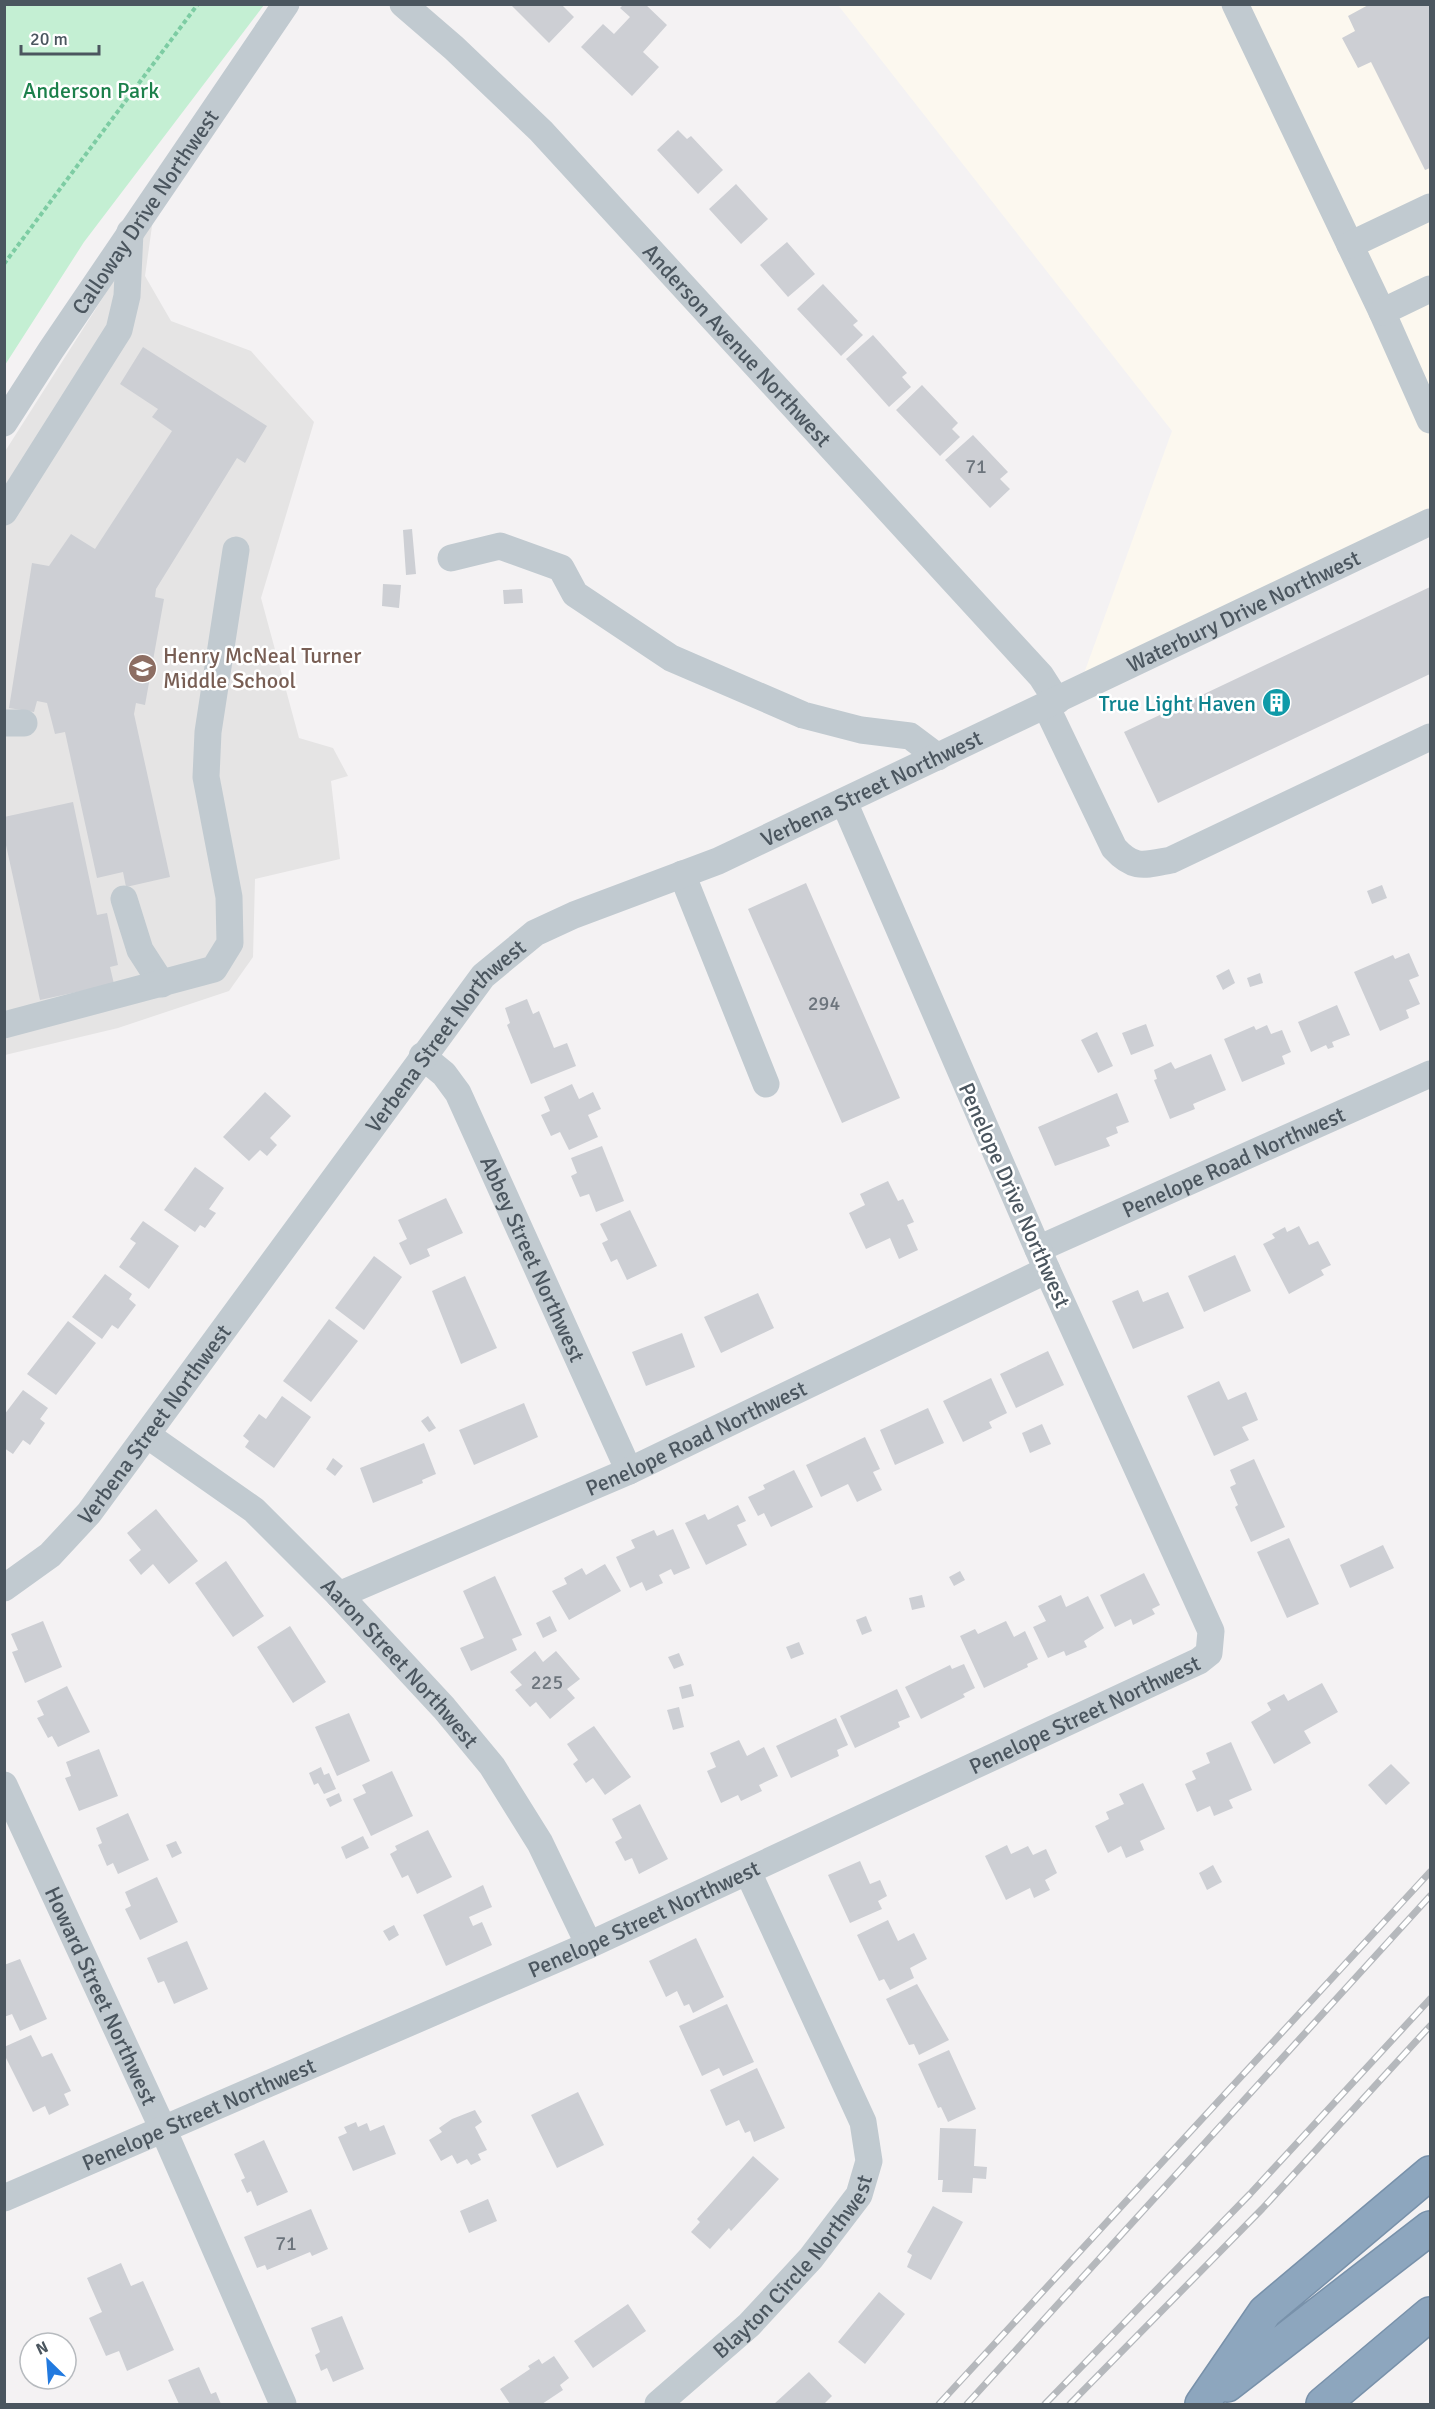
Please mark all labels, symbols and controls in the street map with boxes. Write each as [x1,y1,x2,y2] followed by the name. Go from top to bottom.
[21,18,99,56] scale bar
[30,28,68,50] text: 20 m
[23,77,159,104] park label: Anderson Park
[66,104,225,320] street label: Calloway Drive Northwest
[637,238,837,453] street label: Anderson Avenue Northwest
[965,454,987,479] house number: 71
[1122,544,1365,678] street label: Waterbury Drive Northwest
[163,642,361,694] place label: Henry McNeal Turner Middle School
[126,652,158,684] school or university icon: Henry McNeal Turner Middle School
[1261,687,1293,719] building icon: True Light Haven
[1099,690,1256,717] place label: True Light Haven
[757,724,987,853] street label: Verbena Street Northwest
[360,933,531,1138] street label: Verbena Street Northwest
[808,991,840,1016] house number: 294
[953,1079,1076,1312] street label: Penelope Drive Northwest
[1118,1101,1350,1224] street label: Penelope Road Northwest
[474,1152,591,1366] street label: Abbey Street Northwest
[72,1319,237,1530] street label: Verbena Street Northwest
[581,1375,811,1502] street label: Penelope Road Northwest
[315,1572,484,1754] street label: Aaron Street Northwest
[965,1649,1205,1780] street label: Penelope Street Northwest
[531,1670,563,1695] house number: 225
[524,1854,764,1984] street label: Penelope Street Northwest
[39,1882,163,2110] street label: Howard Street Northwest
[78,2052,320,2177] street label: Penelope Street Northwest
[707,2171,878,2364] street label: Blayton Circle Northwest
[275,2231,297,2256] house number: 71
[18,2331,78,2391] north arrow
[33,2337,51,2360] text: N

